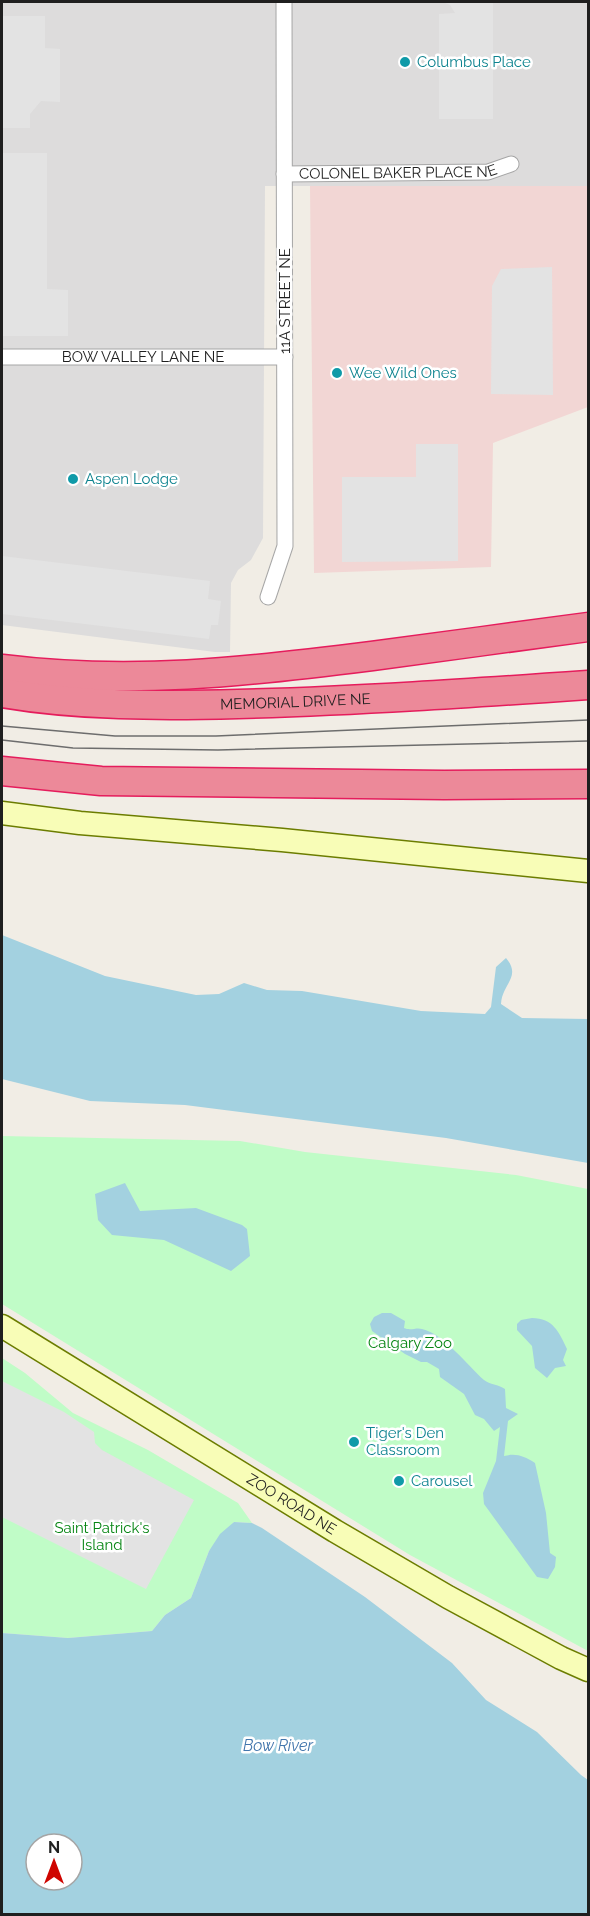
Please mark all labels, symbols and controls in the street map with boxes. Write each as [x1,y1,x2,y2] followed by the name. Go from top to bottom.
[417,53,531,71] place label: Columbus Place
[398,55,412,69] marker: Columbus Place
[299,161,499,183] street label: COLONEL BAKER PLACE NE
[276,248,294,354] street label: 11A STREET NE
[62,348,224,366] street label: BOW VALLEY LANE NE
[349,364,457,382] place label: Wee Wild Ones
[330,366,344,380] marker: Wee Wild Ones
[85,470,178,488] place label: Aspen Lodge
[66,472,80,486] marker: Aspen Lodge
[220,690,371,713] street label: MEMORIAL DRIVE NE
[368,1334,452,1352] park label: Calgary Zoo
[366,1424,444,1459] place label: Tiger's Den Classroom
[347,1435,361,1449] marker: Tiger's Den Classroom
[244,1470,340,1539] street label: ZOO ROAD NE
[411,1472,473,1490] place label: Carousel
[392,1474,406,1488] marker: Carousel
[54,1519,150,1554] park label: Saint Patrick's Island
[243,1736,314,1755] water label: Bow River
[24,1832,84,1892] north arrow
[48,1838,60,1857] text: N

